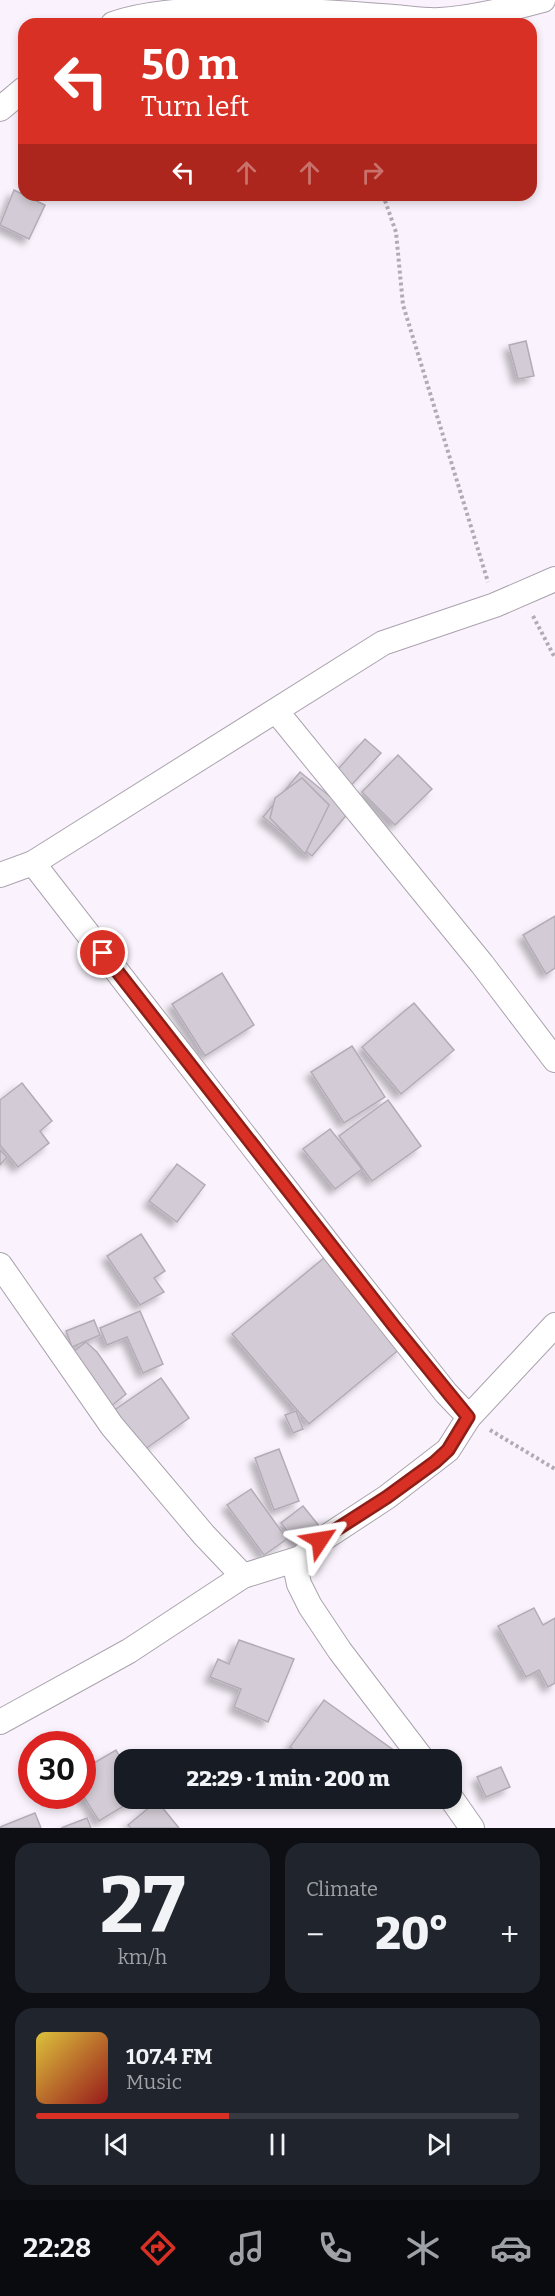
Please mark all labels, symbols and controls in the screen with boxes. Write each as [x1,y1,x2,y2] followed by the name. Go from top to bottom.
[141,40,238,90] text: 50 m
[42,42,120,120] icon: left
[141,91,249,123] text: Turn left
[167,156,200,189] icon: left
[230,156,263,189] icon: ahead
[293,156,326,189] icon: ahead
[356,156,389,189] icon: right
[77,927,128,978] pin
[86,936,119,969] icon: arrive
[288,1508,352,1572] position arrow
[18,1731,96,1809] speed limit sign: 30
[187,1765,389,1792] text: 22:29 · 1 min · 200 m
[100,1859,185,1953] text: 27
[306,1877,378,1901] text: Climate
[375,1907,449,1961] text: 20°
[306,1915,324,1955] text: −
[500,1915,519,1955] text: +
[118,1945,167,1969] text: km/h
[126,2043,212,2070] text: 107.4 FM
[126,2070,182,2094] text: Music
[100,2128,133,2161] icon: previous
[261,2128,294,2161] icon: pause
[422,2128,455,2161] icon: next
[137,2227,179,2269] icon: directions
[226,2227,268,2269] icon: music
[314,2227,356,2269] icon: phone
[402,2227,444,2269] icon: climate
[490,2227,532,2269] icon: car
[23,2232,91,2264] text: 22:28

